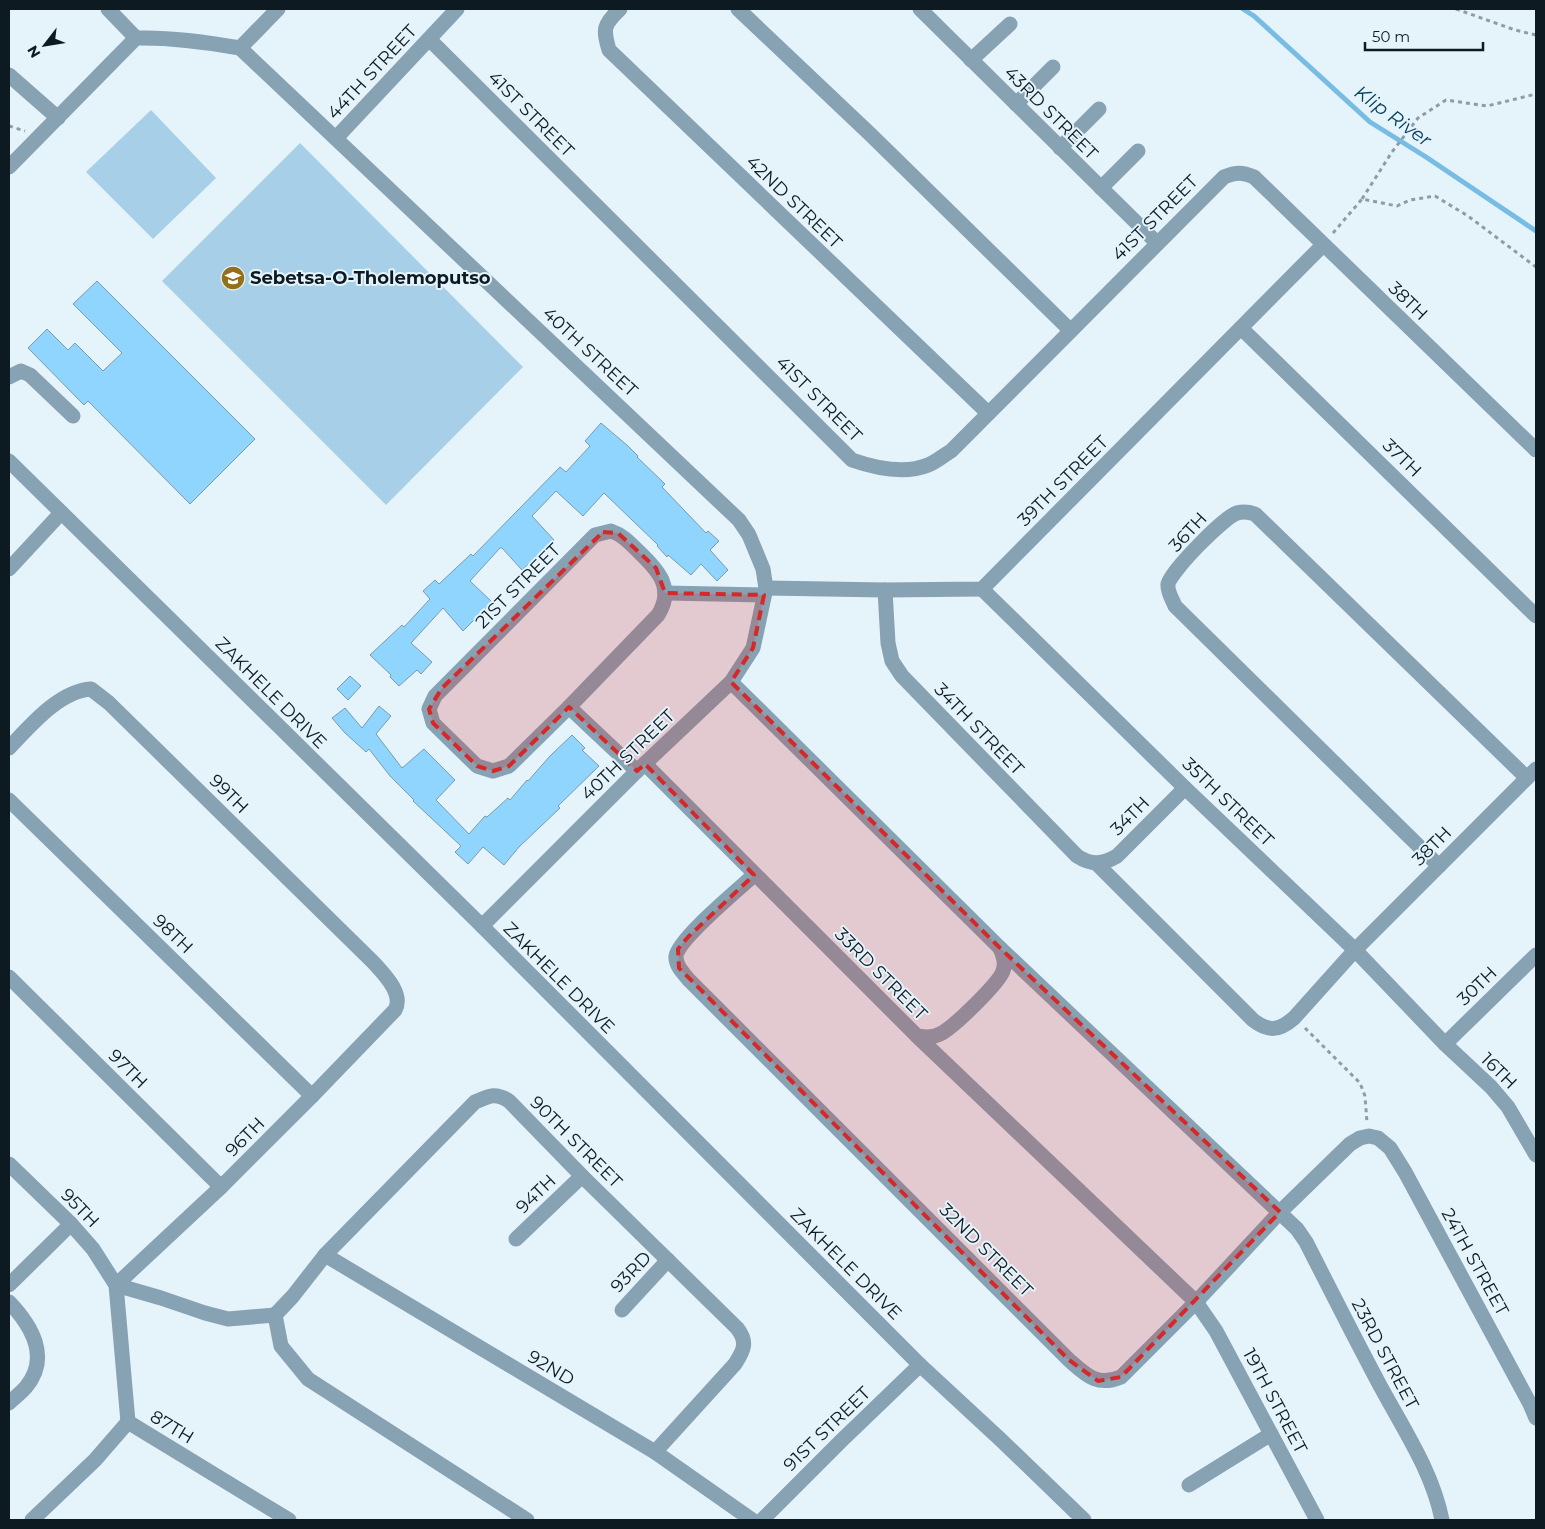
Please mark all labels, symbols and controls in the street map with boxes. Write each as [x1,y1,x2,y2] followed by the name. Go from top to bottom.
[20,20,70,70] north arrow
[323,20,422,124] street label: 44TH STREET
[1365,20,1482,52] scale bar
[1372,27,1410,46] text: 50 m
[23,42,44,61] text: N
[1000,62,1103,165] street label: 43RD STREET
[483,66,579,162] street label: 41ST STREET
[1350,80,1436,152] water label: Klip River
[741,151,847,254] street label: 42ND STREET
[1107,170,1203,266] street label: 41ST STREET
[220,265,246,291] school or university icon: Sebetsa-O-Tholemoputso
[250,267,491,289] place label: Sebetsa-O-Tholemoputso
[1384,277,1432,325] street label: 38TH
[538,302,643,402] street label: 40TH STREET
[771,351,867,447] street label: 41ST STREET
[1013,431,1113,531] street label: 39TH STREET
[1378,434,1426,482] street label: 37TH
[1164,508,1212,556] street label: 36TH
[471,538,566,633] street label: 21ST STREET
[211,633,331,753] street label: ZAKHELE DRIVE
[930,678,1029,780] street label: 34TH STREET
[577,704,680,805] street label: 40TH STREET
[1178,753,1279,851] street label: 35TH STREET
[205,770,253,818] street label: 99TH
[1106,792,1154,840] street label: 34TH
[1408,822,1456,870] street label: 38TH
[148,910,198,958] street label: 98TH
[499,918,619,1038] street label: ZAKHELE DRIVE
[830,923,932,1025] street label: 33RD STREET
[1453,962,1501,1010] street label: 30TH
[104,1045,152,1093] street label: 97TH
[1476,1048,1522,1094] street label: 16TH
[525,1091,627,1193] street label: 90TH STREET
[221,1113,269,1161] street label: 96TH
[511,1170,561,1218] street label: 94TH
[56,1184,104,1232] street label: 95TH
[935,1199,1038,1302] street label: 32ND STREET
[786,1204,906,1324] street label: ZAKHELE DRIVE
[1436,1205,1514,1320] street label: 24TH STREET
[606,1247,656,1297] street label: 93RD
[1347,1295,1424,1413] street label: 23RD STREET
[1238,1345,1312,1458] street label: 19TH STREET
[524,1346,578,1390] street label: 92ND
[779,1382,875,1476] street label: 91ST STREET
[146,1405,198,1449] street label: 87TH

